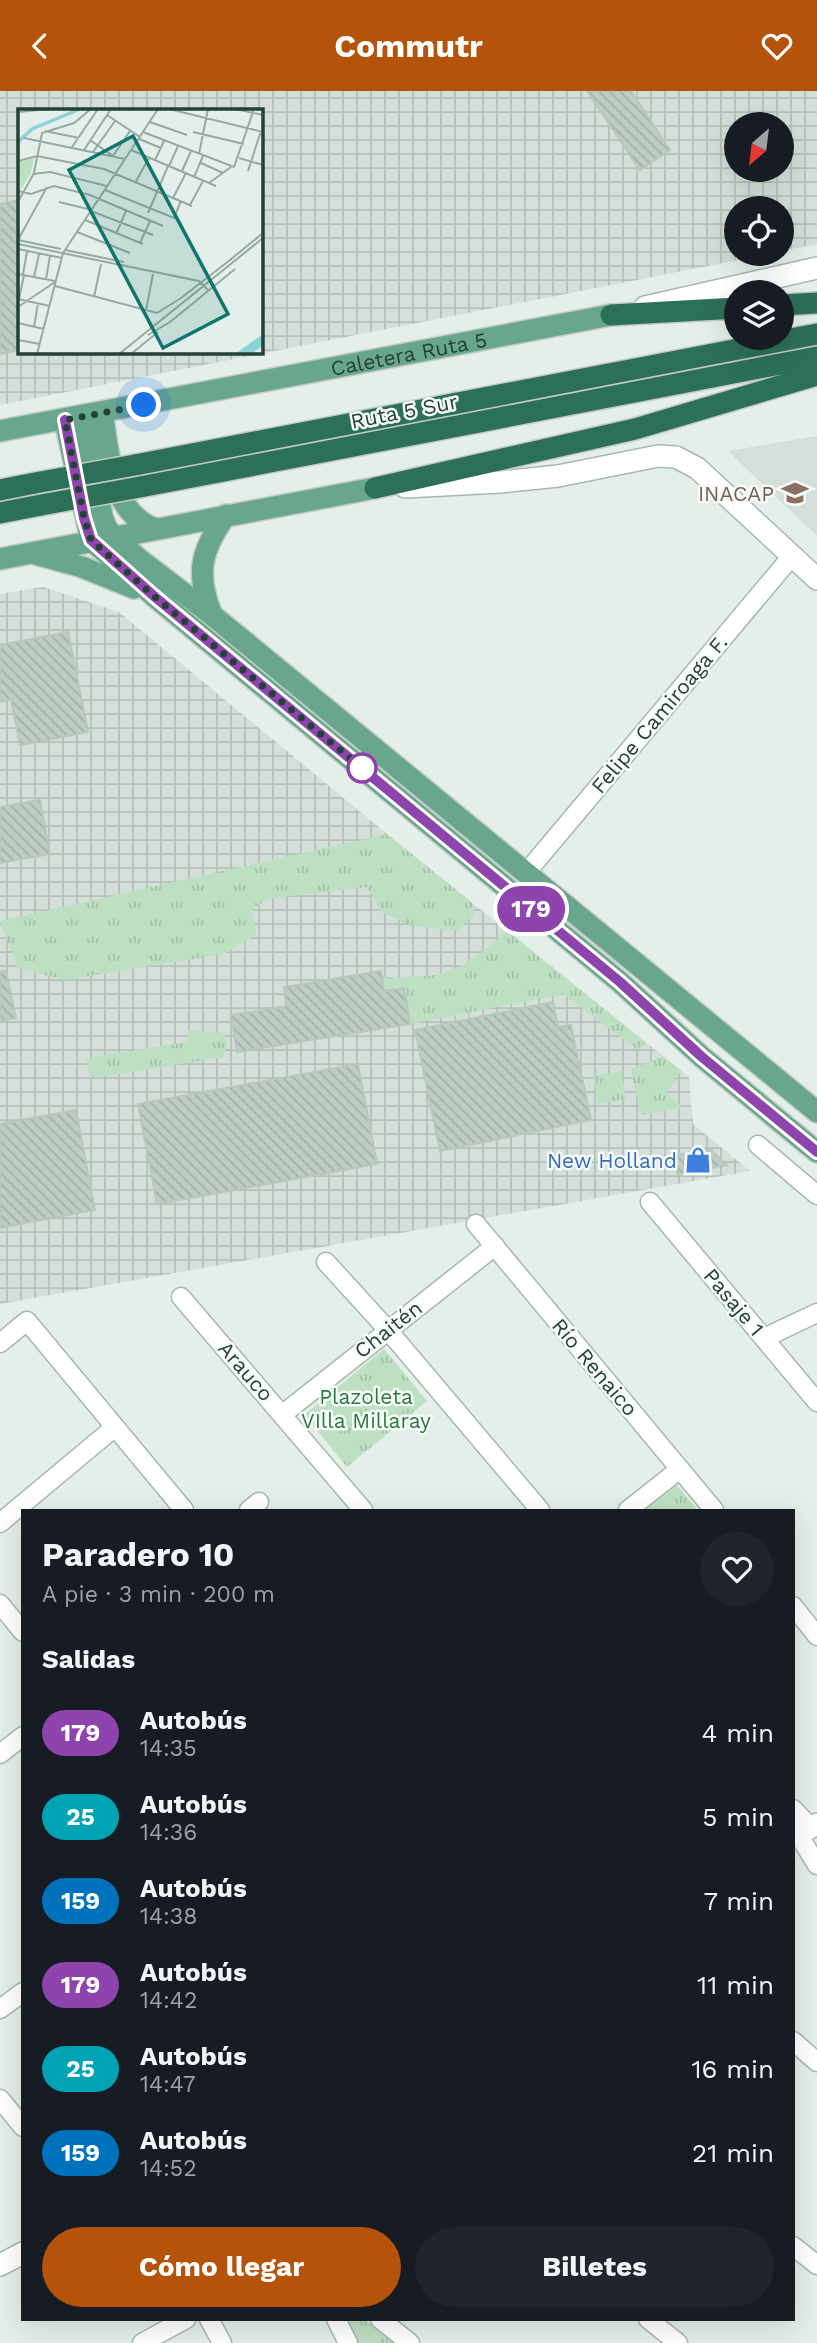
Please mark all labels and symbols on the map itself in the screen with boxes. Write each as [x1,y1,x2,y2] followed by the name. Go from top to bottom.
[18,109,262,353] inset map
[724,112,794,182] north arrow
[328,326,489,380] street label: Caletera Ruta 5
[126,387,161,422] your location
[348,388,460,434] street label: Ruta 5 Sur
[780,478,810,508] school or university icon: INACAP
[698,481,774,506] place label: INACAP
[586,630,732,798] street label: Felipe Camiroaga F.
[347,753,377,783] unlabelled marker
[491,886,571,932] line badge: 179
[683,1145,713,1175] shop icon: New Holland
[547,1148,677,1173] place label: New Holland
[699,1263,769,1341] street label: Pasaje 1
[349,1295,427,1363] street label: Chaitén
[547,1313,643,1421] street label: Río Renaico
[213,1336,279,1406] street label: Arauco
[301,1384,431,1433] park label: Plazoleta VIlla Millaray

